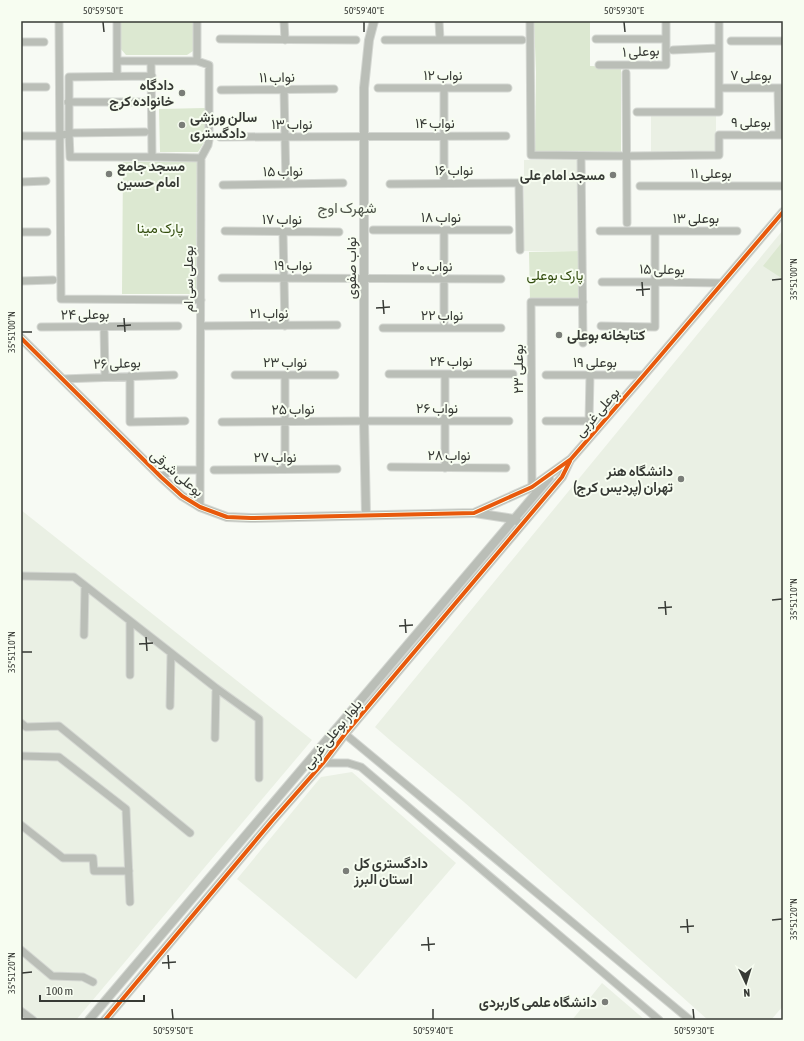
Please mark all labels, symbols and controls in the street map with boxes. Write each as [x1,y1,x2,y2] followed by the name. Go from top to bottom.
[83,5,124,16] text: 50°59'50"E
[344,5,385,16] text: 50°59'40"E
[604,5,645,16] text: 50°59'30"E
[622,42,660,61] street label: بوعلی ۱
[423,67,463,84] street label: نواب ۱۲
[730,67,772,84] street label: بوعلی ۷
[259,69,295,86] street label: نواب ۱۱
[109,77,174,111] place label: دادگاه خانواده کرج
[177,88,187,98] marker: دادگاه خانواده کرج
[190,109,257,142] place label: سالن ورزشی دادگستری
[731,114,771,131] street label: بوعلی ۹
[415,115,455,132] street label: نواب ۱۴
[272,116,312,133] street label: نواب ۱۳
[177,120,187,130] marker: سالن ورزشی دادگستری
[117,158,185,191] place label: مسجد جامع امام حسین
[435,162,473,179] street label: نواب ۱۶
[263,163,303,180] street label: نواب ۱۵
[690,165,732,182] street label: بوعلی ۱۱
[520,167,605,184] place label: مسجد امام علی
[104,169,114,179] marker: مسجد جامع امام حسین
[608,170,618,180] marker: مسجد امام علی
[317,199,377,219] district label: شهرک اوج
[421,209,461,226] street label: نواب ۱۸
[673,210,719,227] street label: بوعلی ۱۳
[262,211,302,228] street label: نواب ۱۷
[137,220,183,238] park label: پارک مینا
[343,237,360,299] street label: نواب صفوی
[180,246,197,312] street label: بوعلی سی ام
[274,257,312,274] street label: نواب ۱۹
[412,258,452,275] street label: نواب ۲۰
[788,258,799,300] text: 35°51'00"N
[639,261,685,278] street label: بوعلی ۱۵
[527,267,583,285] park label: پارک بوعلی
[249,305,289,322] street label: نواب ۲۱
[61,306,109,323] street label: بوعلی ۲۴
[421,307,463,324] street label: نواب ۲۲
[6,311,17,353] text: 35°51'00"N
[567,327,645,344] place label: کتابخانه بوعلی
[554,330,564,340] marker: کتابخانه بوعلی
[510,344,527,394] street label: بوعلی ۲۳
[430,353,472,370] street label: نواب ۲۴
[93,354,141,373] street label: بوعلی ۲۶
[263,354,307,371] street label: نواب ۲۳
[573,354,617,371] street label: بوعلی ۱۹
[571,384,623,441] street label: بوعلی غربی
[416,400,458,417] street label: نواب ۲۶
[271,401,315,418] street label: نواب ۲۵
[147,446,207,500] street label: بوعلی شرقی
[427,447,471,464] street label: نواب ۲۸
[253,449,297,466] street label: نواب ۲۷
[573,463,674,497] place label: دانشگاه هنر تهران (پردیس کرج)
[676,474,686,484] marker: دانشگاه هنر تهران (پردیس کرج)
[788,578,799,620] text: 35°51'10"N
[6,631,17,673] text: 35°51'10"N
[299,696,366,773] street label: بلوار بوعلی غربی
[353,855,428,888] place label: دادگستری کل استان البرز
[341,866,351,876] marker: دادگستری کل استان البرز
[788,898,799,940] text: 35°51'20"N
[6,952,17,994] text: 35°51'20"N
[726,963,766,1003] north arrow
[40,977,144,1003] scale bar
[46,984,73,998] text: 100 m
[743,987,750,999] text: N
[479,994,597,1011] place label: دانشگاه علمی کاربردی
[600,997,610,1007] marker: دانشگاه علمی کاربردی
[153,1025,194,1036] text: 50°59'50"E
[413,1025,454,1036] text: 50°59'40"E
[674,1025,715,1036] text: 50°59'30"E

